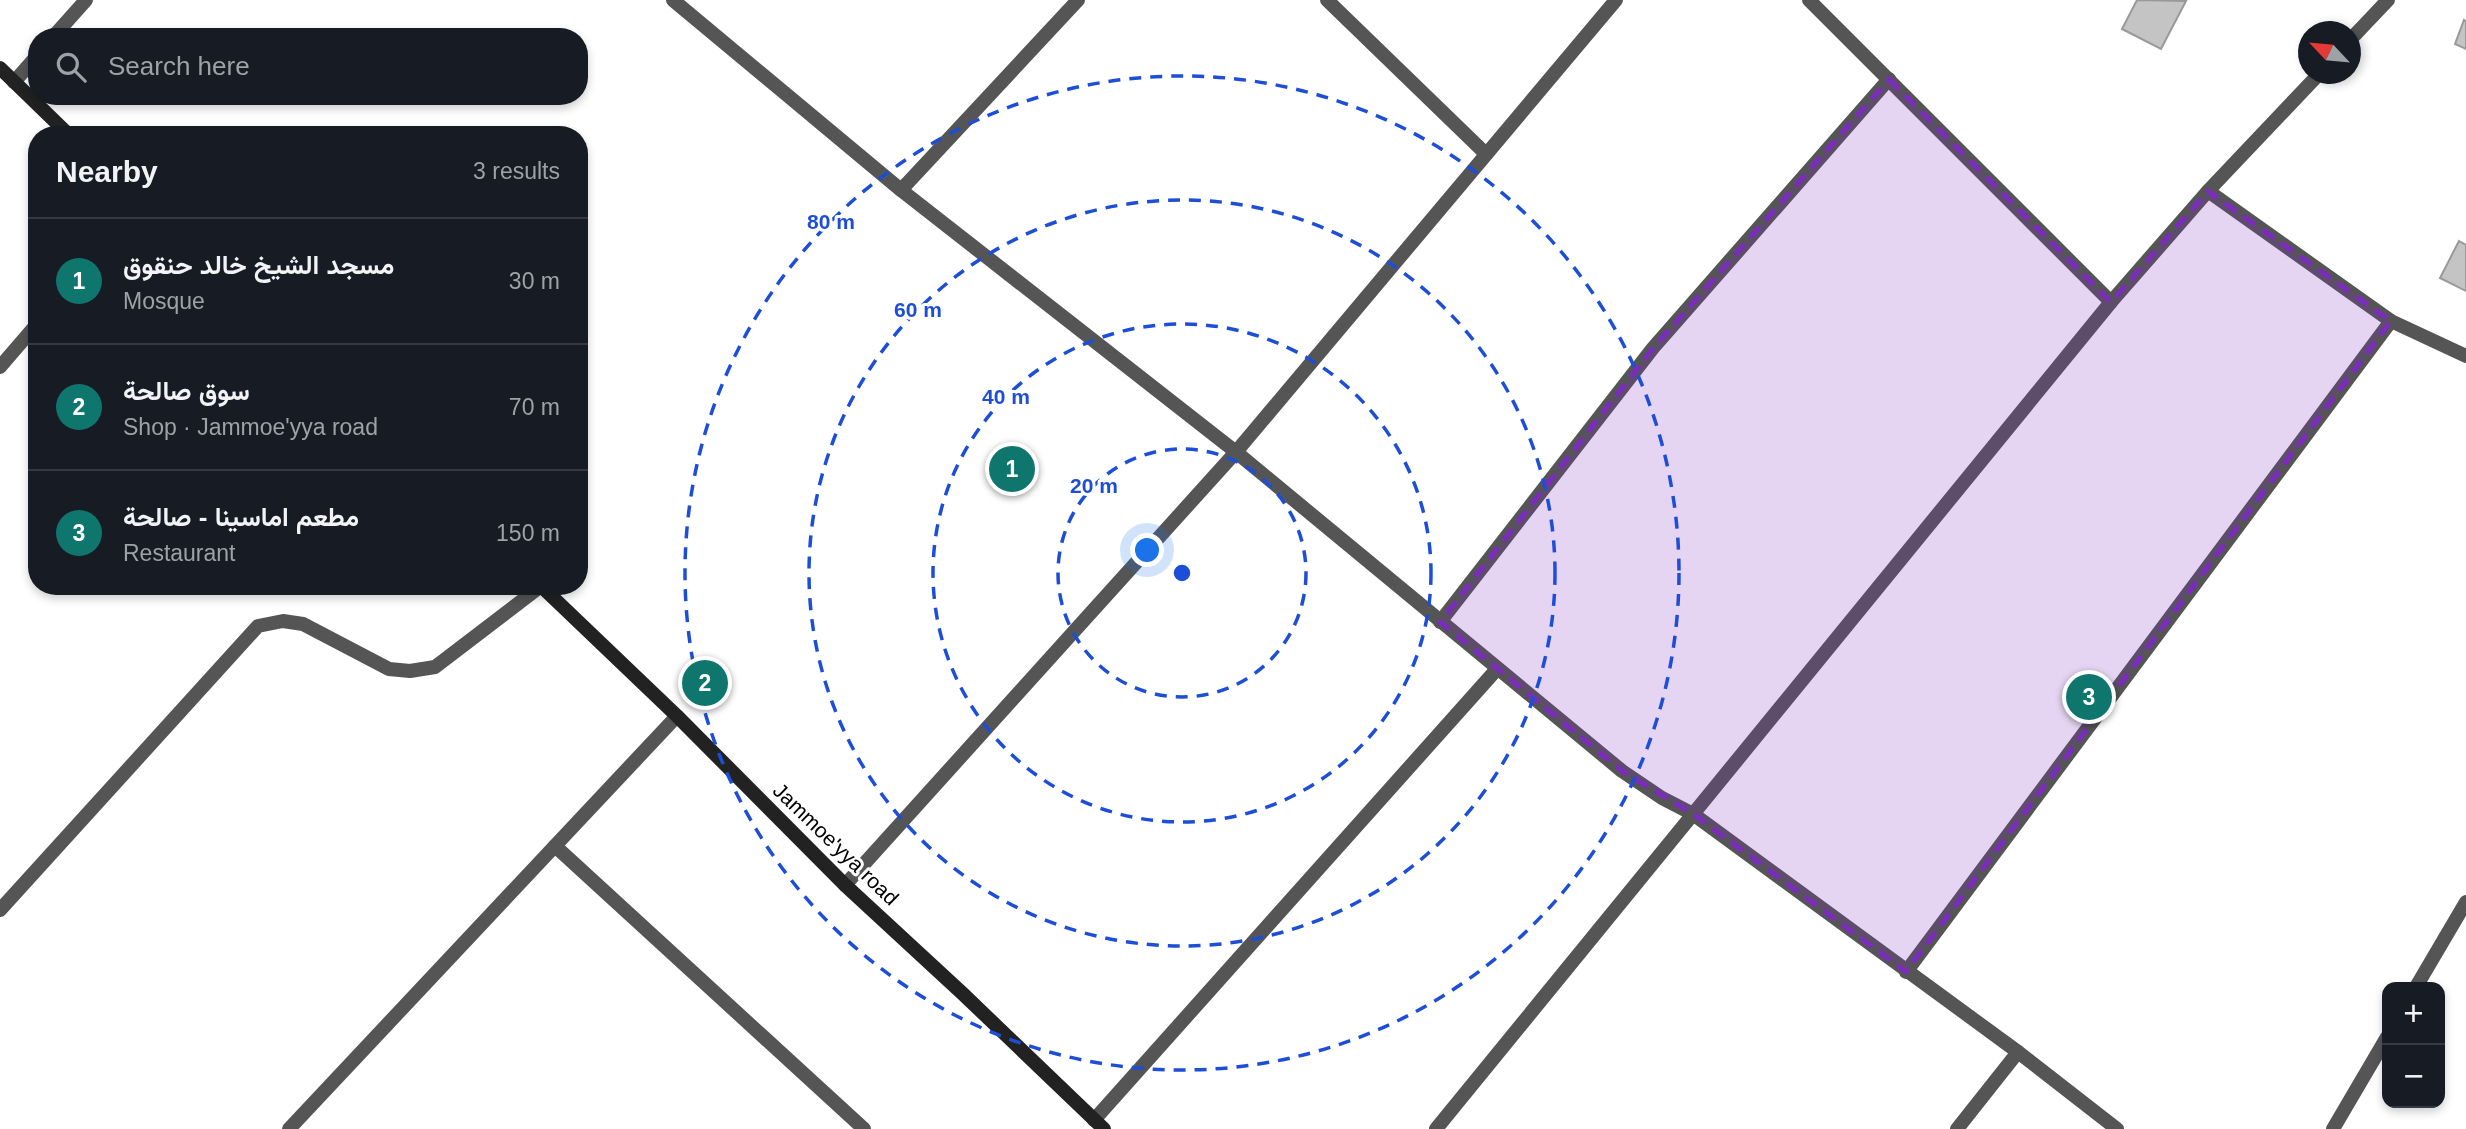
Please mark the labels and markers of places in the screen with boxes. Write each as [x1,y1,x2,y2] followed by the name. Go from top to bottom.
[989,443,1035,495] pin: 1
[1170,561,1194,585] centre of rings
[682,657,728,709] pin: 2
[2066,671,2112,723] pin: 3

